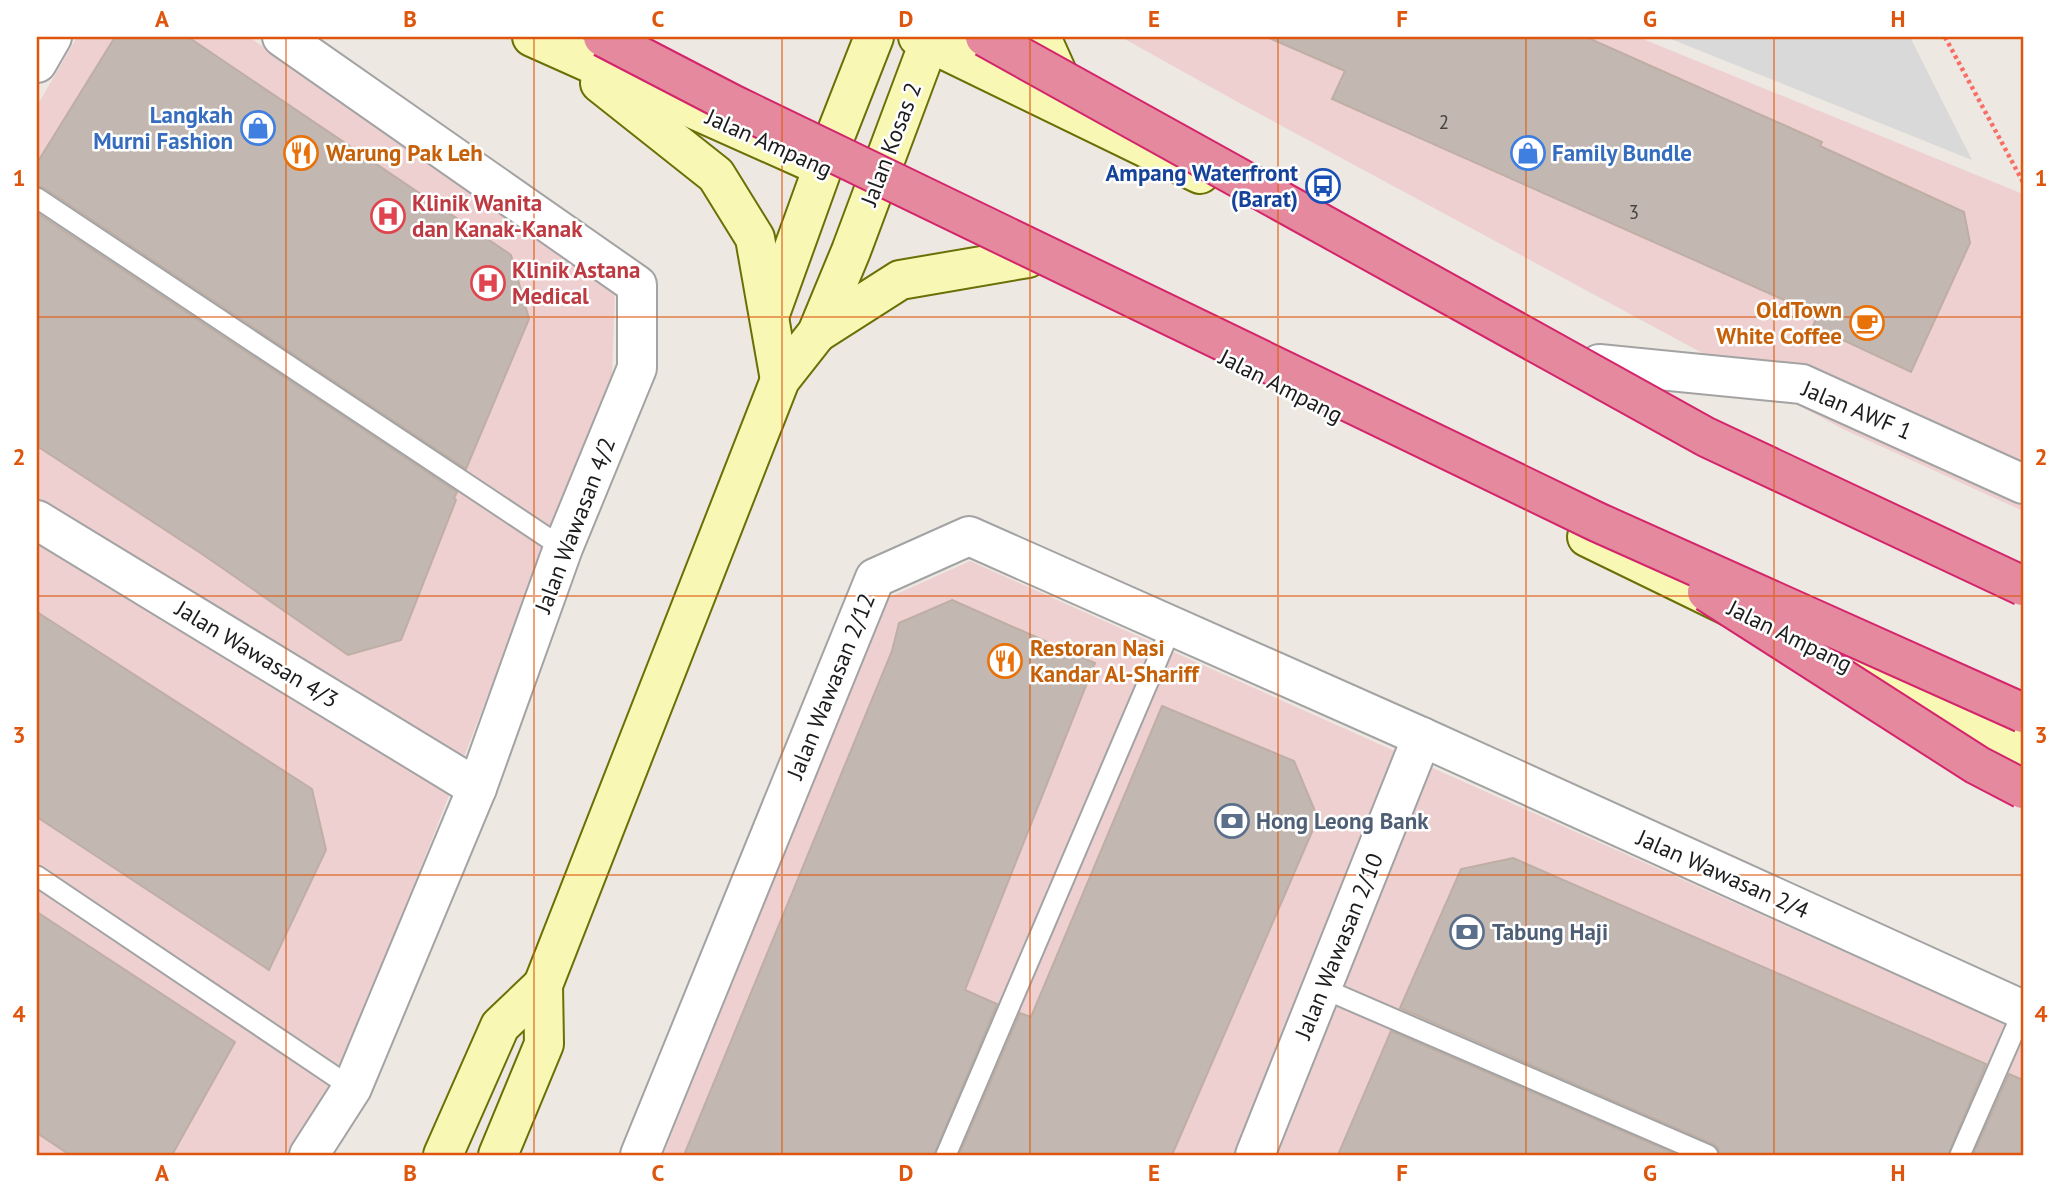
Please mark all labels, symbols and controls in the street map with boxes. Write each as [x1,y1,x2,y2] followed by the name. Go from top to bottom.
[155,4,169,33] text: A
[403,4,417,33] text: B
[652,4,665,33] text: C
[899,4,913,33] text: D
[1148,4,1160,33] text: E
[1396,4,1408,33] text: F
[1643,4,1657,33] text: G
[1891,4,1905,33] text: H
[853,78,927,210] street label: Jalan Kosas 2
[93,100,233,155] place label: Langkah Murni Fashion
[701,101,837,183] street label: Jalan Ampang
[239,109,277,147] shop icon: Langkah Murni Fashion
[1439,110,1449,134] house number: 2
[282,134,320,172] restaurant icon: Warung Pak Leh
[1509,134,1547,172] shop icon: Family Bundle
[326,138,483,167] place label: Warung Pak Leh
[1552,138,1692,167] place label: Family Bundle
[1105,158,1298,213] place label: Ampang Waterfront (Barat)
[12,163,26,192] text: 1
[2034,163,2048,192] text: 1
[1304,167,1342,205] bus stop icon: Ampang Waterfront (Barat)
[412,188,583,243] place label: Klinik Wanita dan Kanak-Kanak
[369,197,407,235] hospital icon: Klinik Wanita dan Kanak-Kanak
[1629,200,1639,224] house number: 3
[512,255,640,310] place label: Klinik Astana Medical
[469,264,507,302] hospital icon: Klinik Astana Medical
[1716,295,1842,350] place label: OldTown White Coffee
[1848,304,1886,342] cafe icon: OldTown White Coffee
[1214,342,1348,429] street label: Jalan Ampang
[1797,373,1917,446] street label: Jalan AWF 1
[527,433,621,617] street label: Jalan Wawasan 4/2
[12,442,26,471] text: 2
[2034,442,2048,471] text: 2
[780,589,881,784] street label: Jalan Wawasan 2/12
[1722,592,1857,678] street label: Jalan Ampang
[169,593,344,714] street label: Jalan Wawasan 4/3
[1030,633,1200,688] place label: Restoran Nasi Kandar Al-Shariff
[986,642,1024,680] restaurant icon: Restoran Nasi Kandar Al-Shariff
[12,720,26,749] text: 3
[2034,720,2048,749] text: 3
[1213,802,1251,840] bank icon: Hong Leong Bank
[1256,806,1429,835] place label: Hong Leong Bank
[1632,822,1814,925] street label: Jalan Wawasan 2/4
[1288,849,1389,1044] street label: Jalan Wawasan 2/10
[1448,913,1486,951] bank icon: Tabung Haji
[1492,917,1608,946] place label: Tabung Haji
[12,999,26,1028] text: 4
[2034,999,2048,1028] text: 4
[155,1158,169,1187] text: A
[403,1158,417,1187] text: B
[652,1158,665,1187] text: C
[899,1158,913,1187] text: D
[1148,1158,1160,1187] text: E
[1396,1158,1408,1187] text: F
[1643,1158,1657,1187] text: G
[1891,1158,1905,1187] text: H

